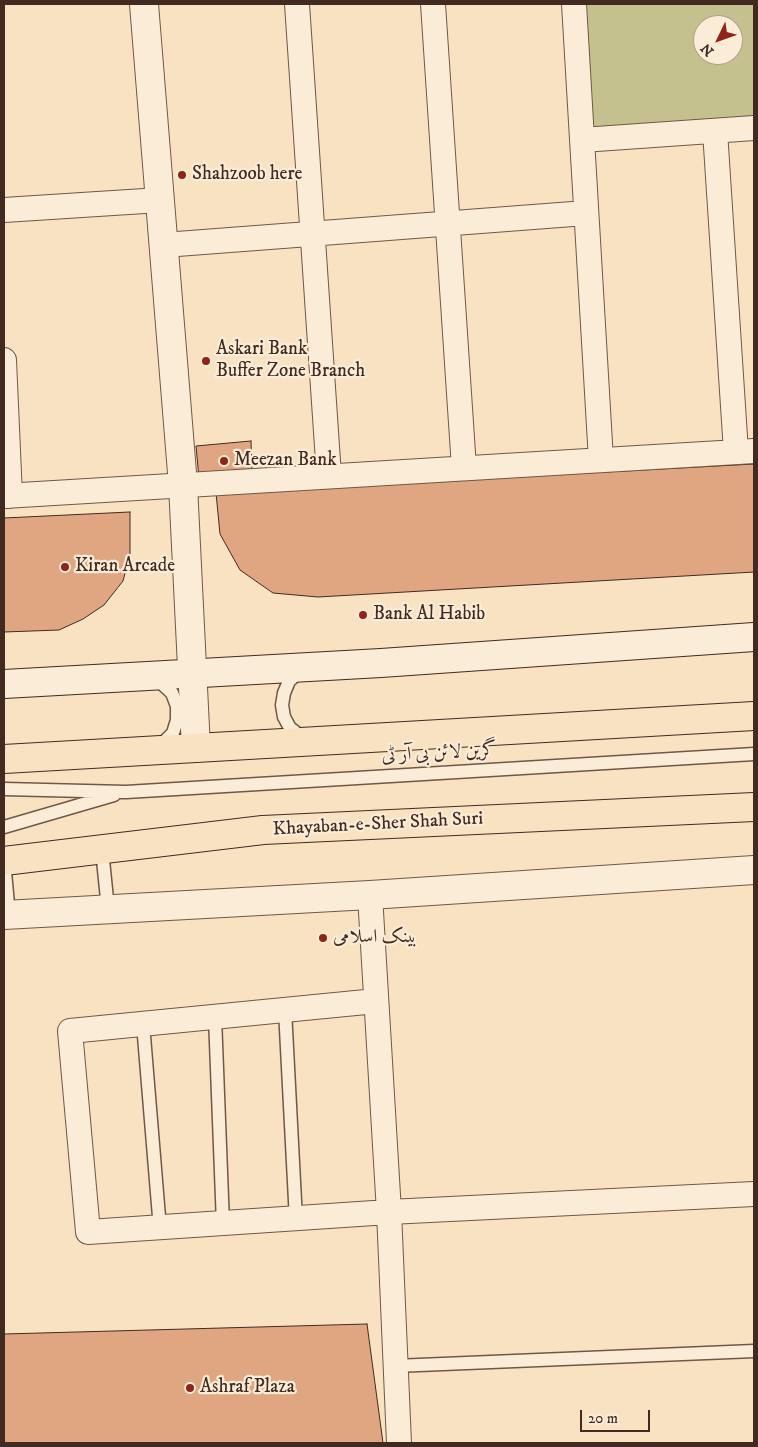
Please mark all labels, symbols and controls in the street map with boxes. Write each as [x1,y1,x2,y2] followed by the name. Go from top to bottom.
[693,15,743,65] north arrow
[697,39,718,60] text: N
[192,164,302,186] place label: Shahzoob here
[176,169,188,181] marker: Shahzoob here
[216,339,365,383] place label: Askari Bank Buffer Zone Branch
[200,355,212,367] marker: Askari Bank Buffer Zone Branch
[234,450,337,472] place label: Meezan Bank
[218,455,230,467] marker: Meezan Bank
[75,556,175,578] place label: Kiran Arcade
[59,561,71,573] marker: Kiran Arcade
[373,604,485,626] place label: Bank Al Habib
[357,609,369,621] marker: Bank Al Habib
[381,740,497,768] street label: گرین لائن بی آر ٹی
[272,808,484,842] street label: Khayaban-e-Sher Shah Suri
[333,927,417,949] place label: بینک اسلامی
[317,932,329,944] marker: بینک اسلامی
[200,1377,295,1399] place label: Ashraf Plaza
[184,1382,196,1394] marker: Ashraf Plaza
[583,1400,653,1432] scale bar
[588,1409,618,1428] text: 20 m

